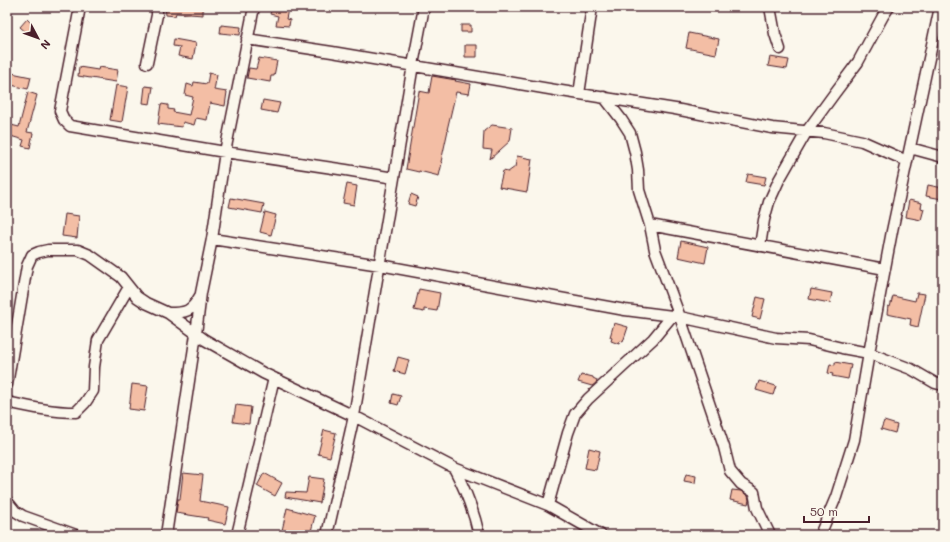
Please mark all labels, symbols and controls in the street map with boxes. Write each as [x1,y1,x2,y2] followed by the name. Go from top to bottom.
[18,18,58,58] north arrow
[38,37,54,53] text: N
[804,498,869,524] scale bar
[810,503,838,519] text: 50 m

